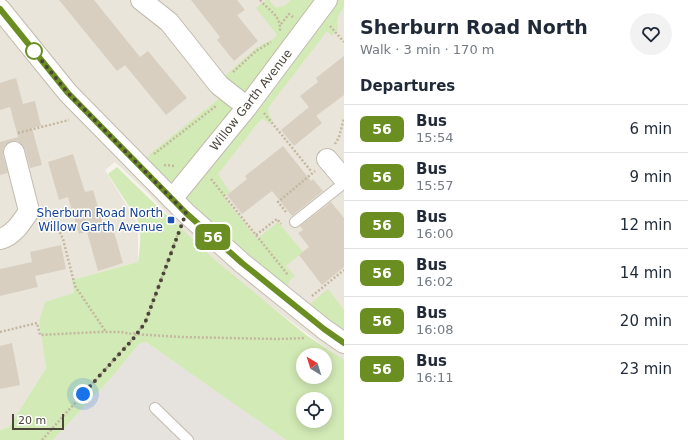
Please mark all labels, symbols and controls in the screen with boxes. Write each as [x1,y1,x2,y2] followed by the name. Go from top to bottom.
[630,13,672,55] button: heart
[360,16,588,38] text: Sherburn Road North
[25,42,43,60] unlabelled marker
[360,42,494,57] text: Walk · 3 min · 170 m
[207,46,295,154] street label: Willow Garth Avenue
[360,77,455,95] text: Departures
[416,112,447,130] text: Bus
[629,120,672,138] text: 6 min
[372,121,392,137] text: 56
[416,130,453,145] text: 15:54
[416,160,447,178] text: Bus
[629,168,672,186] text: 9 min
[372,169,392,185] text: 56
[416,178,453,193] text: 15:57
[37,206,163,234] place label: Sherburn Road North Willow Garth Avenue
[416,208,447,226] text: Bus
[166,215,176,225] marker: Sherburn Road North Willow Garth Avenue
[620,216,672,234] text: 12 min
[372,217,392,233] text: 56
[195,224,231,250] line badge: 56
[416,226,453,241] text: 16:00
[203,229,223,245] text: 56
[416,256,447,274] text: Bus
[620,264,672,282] text: 14 min
[372,265,392,281] text: 56
[416,274,453,289] text: 16:02
[416,304,447,322] text: Bus
[620,312,672,330] text: 20 min
[372,313,392,329] text: 56
[416,322,453,337] text: 16:08
[296,348,332,384] north arrow
[296,348,332,428] map controls
[416,352,447,370] text: Bus
[620,360,672,378] text: 23 min
[372,361,392,377] text: 56
[416,370,453,385] text: 16:11
[73,384,93,404] your location
[296,392,332,428] button: locate
[12,412,64,431] scale bar
[18,414,46,427] text: 20 m

